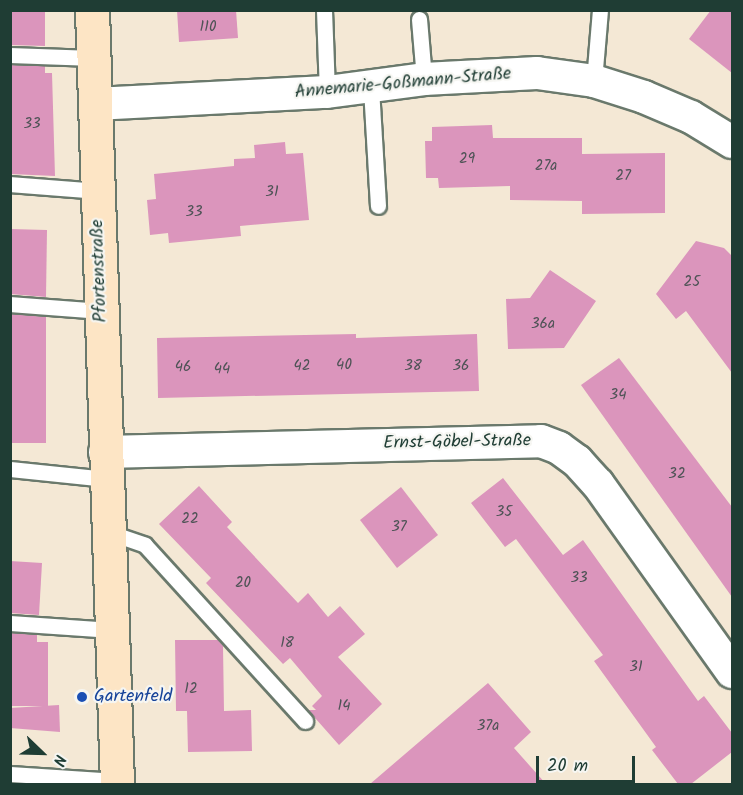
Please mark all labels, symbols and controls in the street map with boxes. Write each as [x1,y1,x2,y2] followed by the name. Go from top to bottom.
[200,19,216,37] house number: 110
[294,64,512,104] street label: Annemarie-Goßmann-Straße
[23,116,41,134] house number: 33
[459,151,475,169] house number: 29
[535,158,557,176] house number: 27a
[615,168,631,186] house number: 27
[265,184,279,202] house number: 31
[185,204,203,222] house number: 33
[87,219,113,323] street label: Pfortenstraße
[684,274,700,292] house number: 25
[531,316,555,334] house number: 36a
[336,357,352,375] house number: 40
[294,358,310,376] house number: 42
[404,358,422,376] house number: 38
[453,358,469,376] house number: 36
[175,359,191,377] house number: 46
[214,361,230,379] house number: 44
[610,387,626,405] house number: 34
[383,431,531,455] street label: Ernst-Göbel-Straße
[668,466,686,484] house number: 32
[496,504,512,522] house number: 35
[181,511,199,529] house number: 22
[391,519,407,537] house number: 37
[570,570,588,588] house number: 33
[235,575,251,593] house number: 20
[280,635,294,653] house number: 18
[629,659,643,677] house number: 31
[184,681,198,699] house number: 12
[94,686,172,708] place label: Gartenfeld
[75,690,89,704] marker: Gartenfeld
[338,698,350,716] house number: 14
[477,718,499,736] house number: 37a
[12,723,72,783] north arrow
[539,744,638,782] scale bar
[46,751,73,770] text: N
[547,752,588,781] text: 20 m

